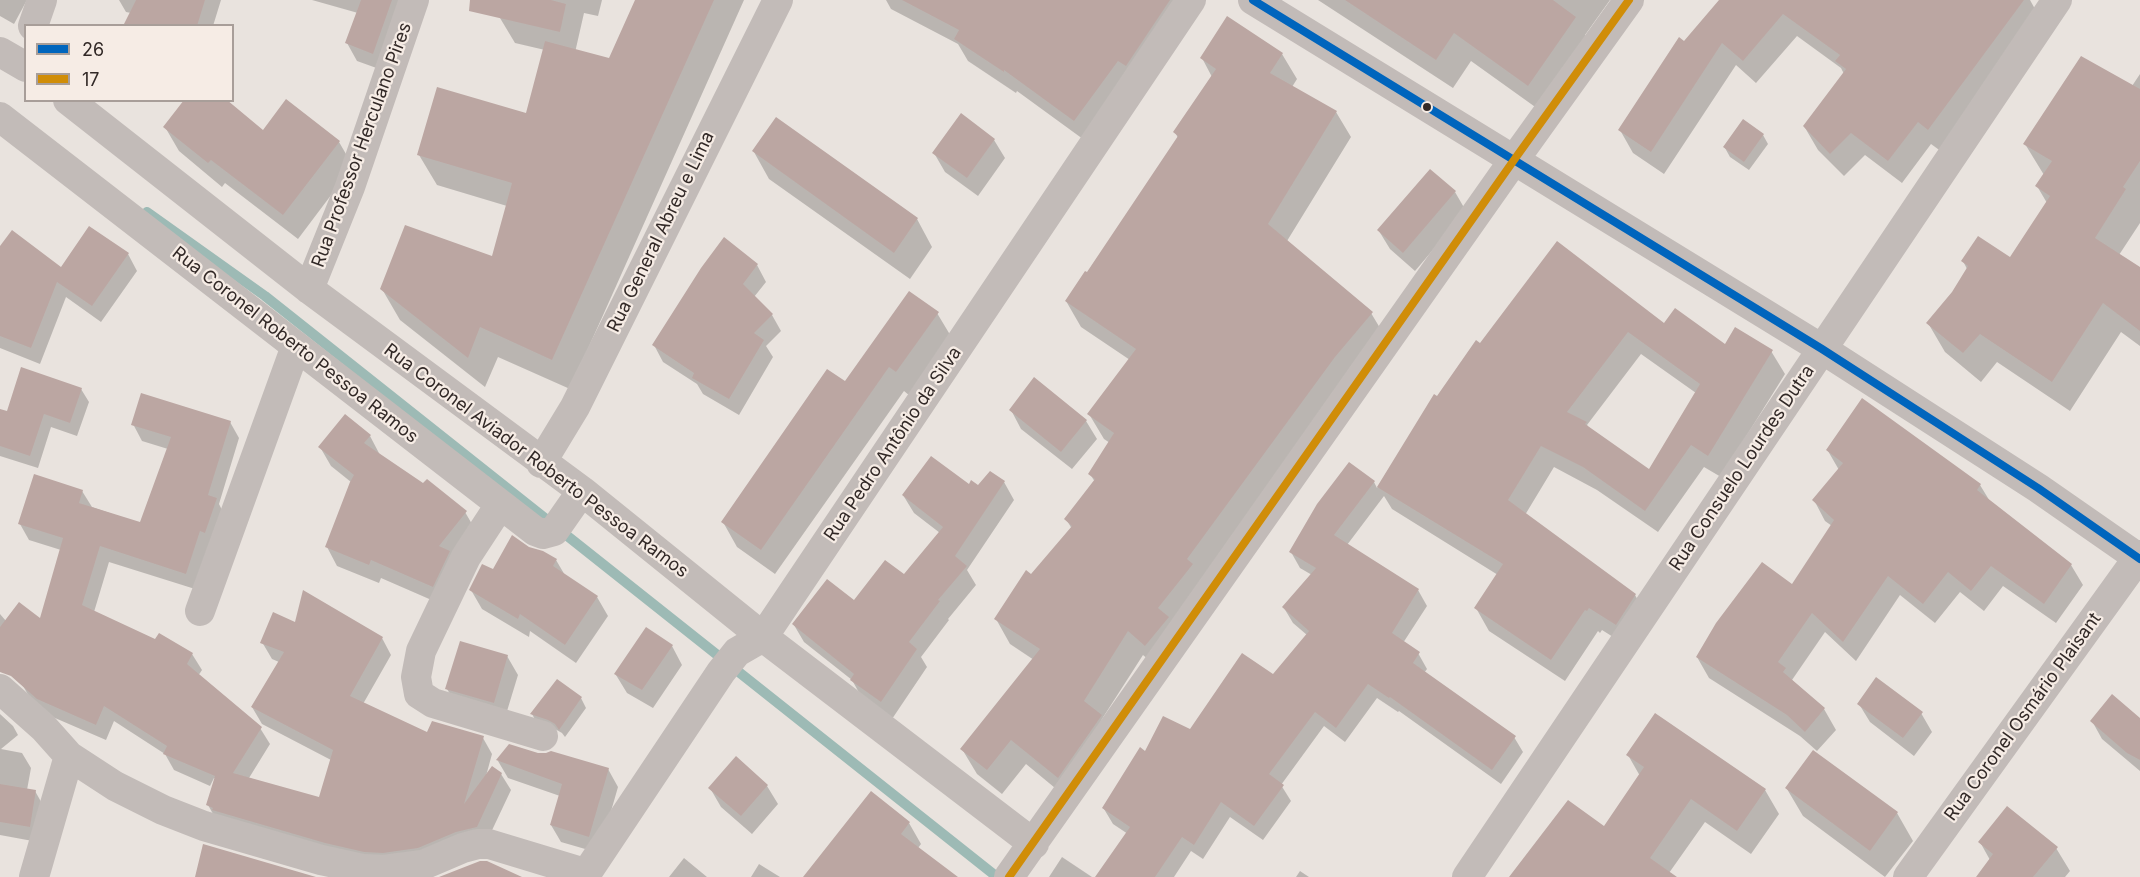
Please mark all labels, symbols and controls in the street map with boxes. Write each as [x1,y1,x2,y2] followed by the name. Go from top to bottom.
[308,20,416,270] street label: Rua Professor Herculano Pires
[24,24,234,102] legend
[82,39,104,60] text: 26
[82,69,100,90] text: 17
[1421,101,1433,113] unlabelled marker
[603,128,719,336] street label: Rua General Abreu e Lima
[168,242,422,448] street label: Rua Coronel Roberto Pessoa Ramos
[380,339,692,583] street label: Rua Coronel Aviador Roberto Pessoa Ramos
[820,343,966,545] street label: Rua Pedro Antônio da Silva
[1665,361,1819,575] street label: Rua Consuelo Lourdes Dutra
[1940,609,2106,825] street label: Rua Coronel Osmário Plaisant

